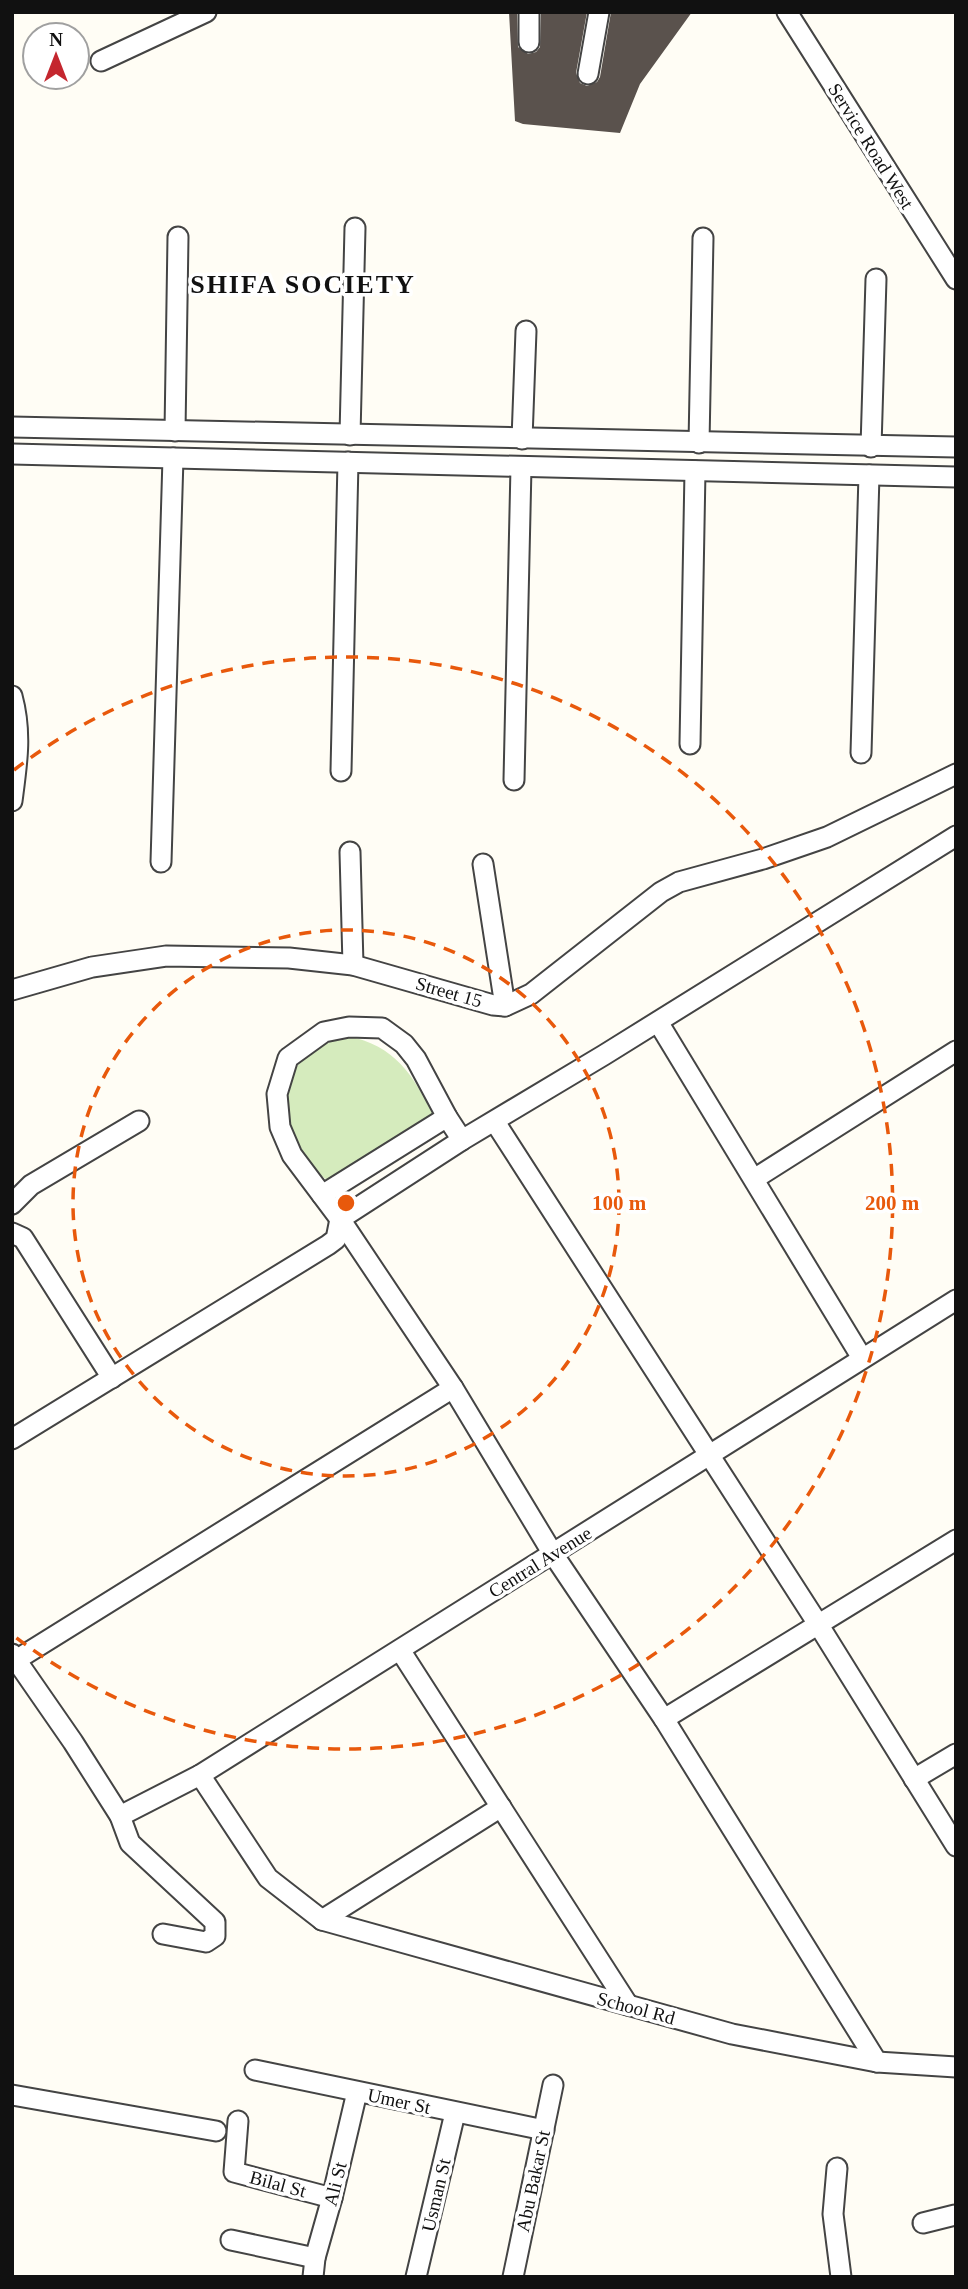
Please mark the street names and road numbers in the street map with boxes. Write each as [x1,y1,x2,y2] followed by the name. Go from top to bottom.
[824,79,918,213] street label: Service Road West
[413,973,485,1011] street label: Street 15
[485,1522,595,1602] street label: Central Avenue
[595,1988,678,2029] street label: School Rd
[366,2084,433,2118] street label: Umer St
[512,2128,554,2234] street label: Abu Bakar St
[417,2156,455,2234] street label: Usman St
[319,2159,351,2208] street label: Ali St
[247,2166,309,2202] street label: Bilal St

